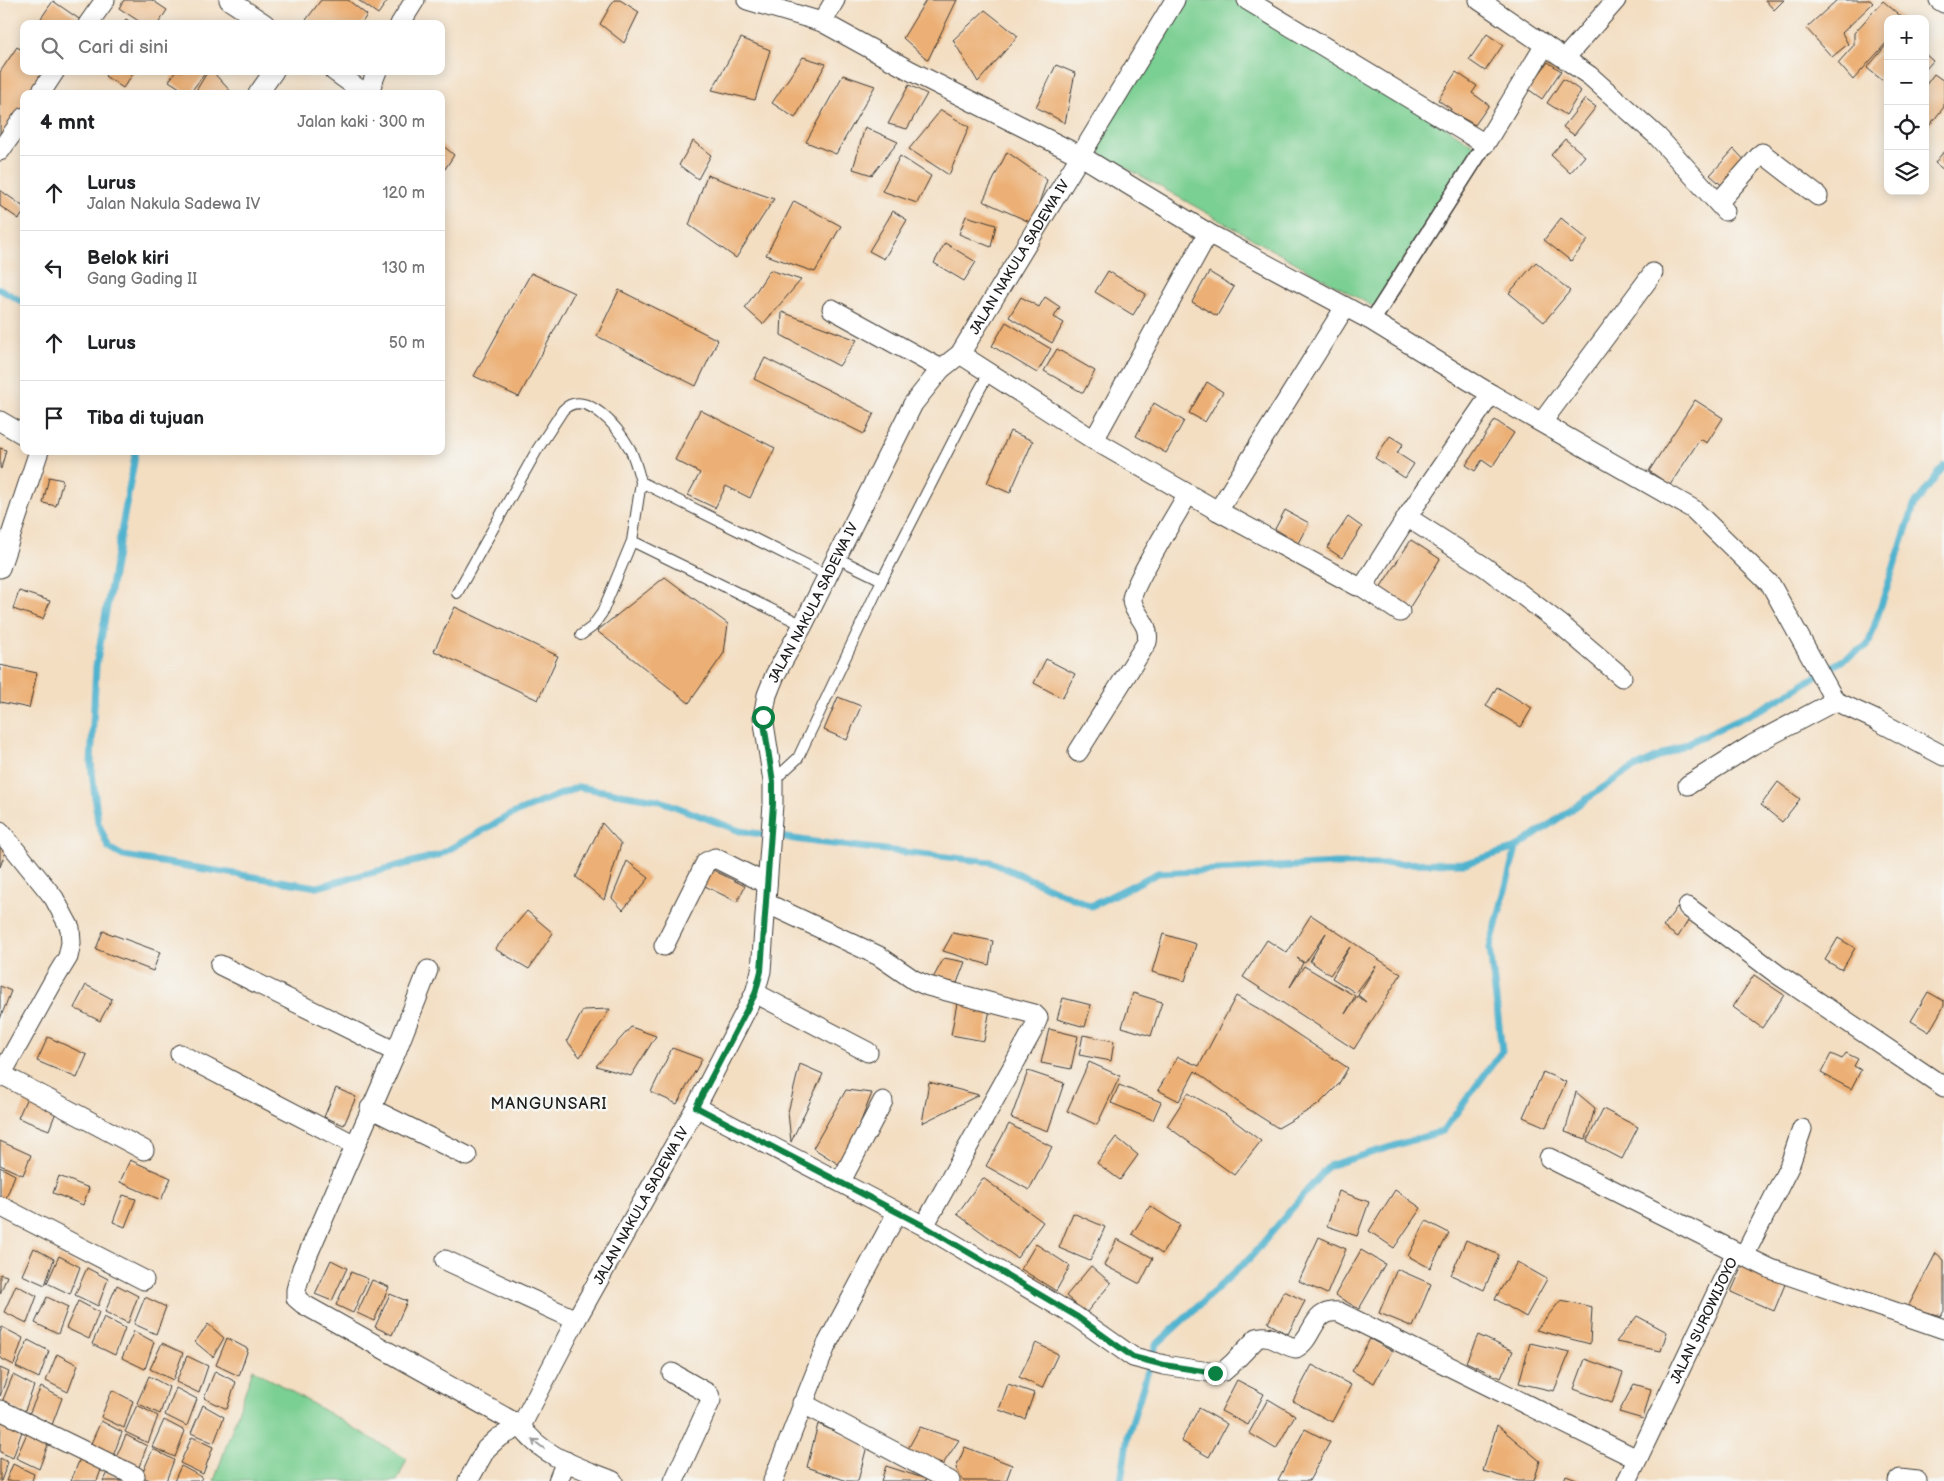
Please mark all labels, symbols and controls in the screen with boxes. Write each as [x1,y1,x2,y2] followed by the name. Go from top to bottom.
[1884,15,1929,195] map controls
[1884,15,1929,60] button: +
[20,20,445,75] search box
[38,34,66,62] icon: search
[78,36,168,59] text: Cari di sini
[1884,60,1929,105] button: −
[1884,105,1929,150] button: locate
[40,110,95,135] text: 4 mnt
[297,113,425,132] text: Jalan kaki · 300 m
[1884,150,1929,195] button: layers
[87,172,136,195] text: Lurus
[966,176,1073,338] street label: JALAN NAKULA SADEWA IV
[40,179,68,207] icon: ahead
[382,184,425,203] text: 120 m
[87,195,260,214] text: Jalan Nakula Sadewa IV
[87,247,169,270] text: Belok kiri
[40,254,68,282] icon: left
[382,259,425,278] text: 130 m
[87,270,197,289] text: Gang Gading II
[40,329,68,357] icon: ahead
[87,332,136,355] text: Lurus
[389,334,425,353] text: 50 m
[40,404,68,432] icon: arrive
[87,407,204,430] text: Tiba di tujuan
[765,519,862,685] street label: JALAN NAKULA SADEWA IV
[752,706,775,729] route start
[490,1095,608,1114] district label: MANGUNSARI
[590,1123,692,1287] street label: JALAN NAKULA SADEWA IV
[1667,1254,1741,1386] street label: JALAN SUROWIJOYO
[1204,1362,1227,1385] route end
[531,1439,545,1449] one-way arrow

